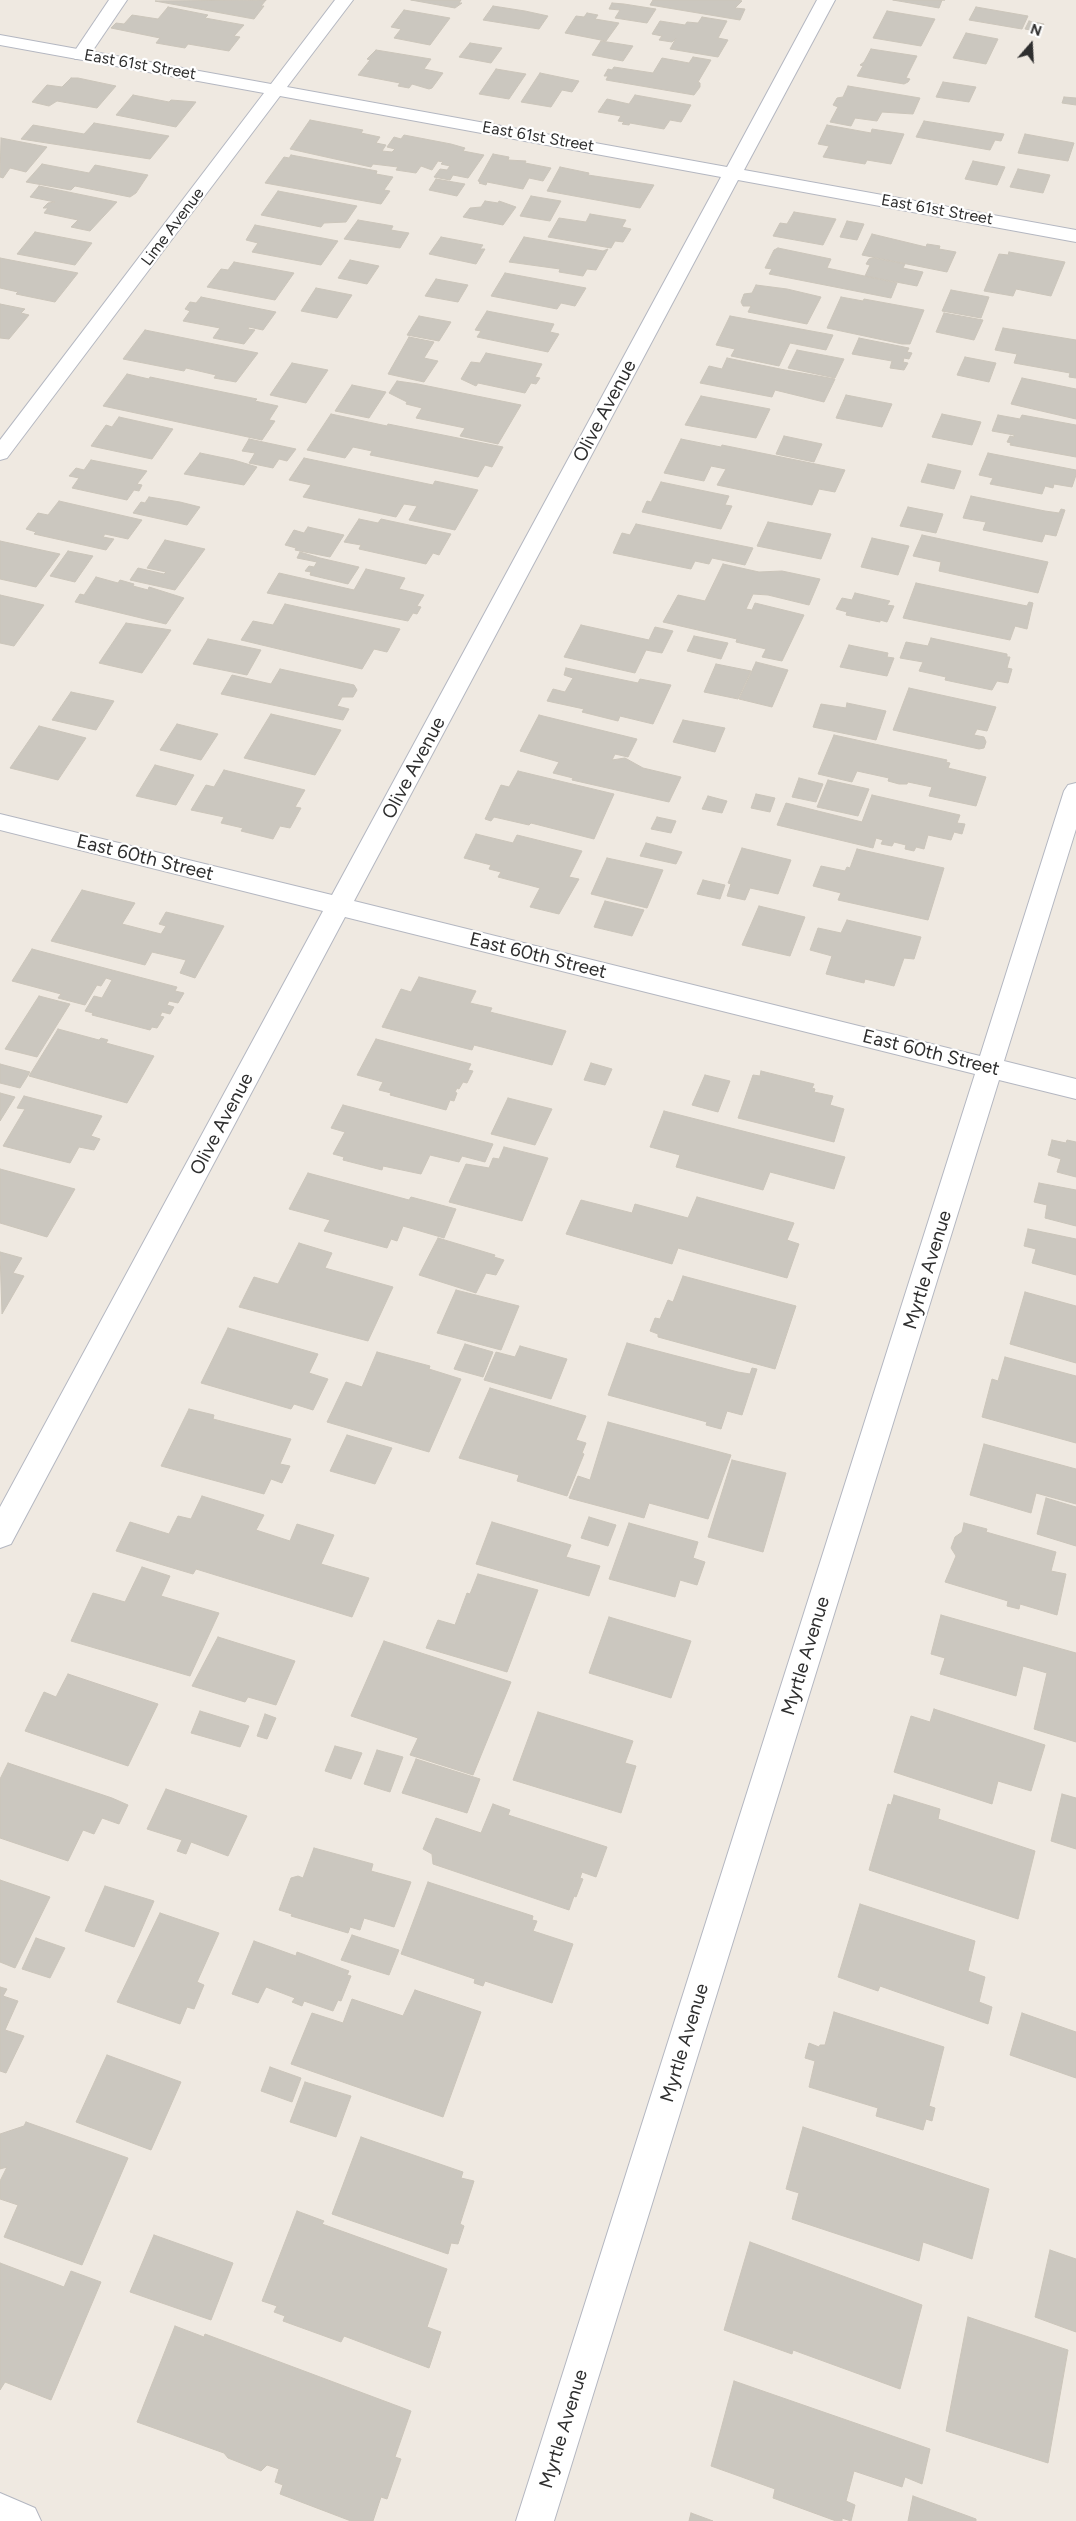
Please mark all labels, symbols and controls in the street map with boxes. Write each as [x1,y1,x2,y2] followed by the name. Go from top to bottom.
[1006,20,1056,70] north arrow
[1028,21,1044,40] text: N
[83,46,197,84] street label: East 61st Street
[481,118,595,156] street label: East 61st Street
[138,184,208,270] street label: Lime Avenue
[880,191,994,229] street label: East 61st Street
[569,356,641,466] street label: Olive Avenue
[378,713,450,823] street label: Olive Avenue
[74,830,216,886] street label: East 60th Street
[467,928,609,984] street label: East 60th Street
[860,1025,1002,1081] street label: East 60th Street
[186,1069,258,1179] street label: Olive Avenue
[899,1208,957,1332] street label: Myrtle Avenue
[777,1594,835,1718] street label: Myrtle Avenue
[656,1981,714,2105] street label: Myrtle Avenue
[535,2367,593,2491] street label: Myrtle Avenue

